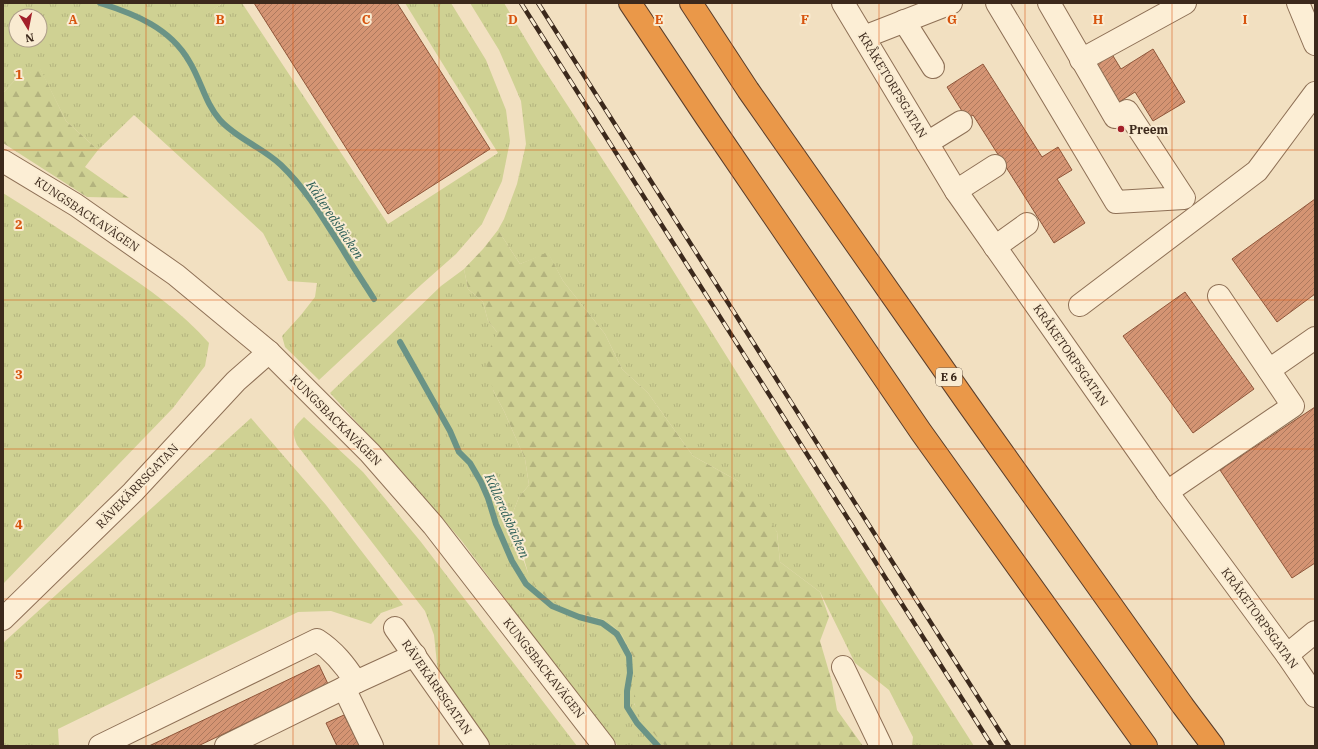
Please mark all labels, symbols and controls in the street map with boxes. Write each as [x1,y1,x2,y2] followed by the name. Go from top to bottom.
[8,8,48,48] north arrow
[68,11,78,28] text: A
[215,11,225,28] text: B
[362,11,371,28] text: C
[508,11,518,28] text: D
[655,11,663,28] text: E
[801,11,809,28] text: F
[947,11,957,28] text: G
[1093,11,1104,28] text: H
[1243,11,1248,28] text: I
[855,29,931,141] street label: KRÅKETORPSGATAN
[24,30,35,46] text: N
[15,66,23,83] text: 1
[1129,122,1169,137] place label: Preem
[1116,124,1126,134] marker: Preem
[32,173,142,255] street label: KUNGSBACKAVÄGEN
[302,177,368,263] water label: Kålleredsbäcken
[15,216,23,233] text: 2
[1030,301,1112,409] street label: KRÅKETORPSGATAN
[15,366,23,383] text: 3
[936,368,962,386] road number: E 6
[287,371,385,469] street label: KUNGSBACKAVÄGEN
[93,440,181,532] street label: RÄVEKÄRRSGATAN
[480,470,534,562] water label: Kålleredsbäcken
[15,516,23,533] text: 4
[1218,565,1302,671] street label: KRÅKETORPSGATAN
[500,615,588,721] street label: KUNGSBACKAVÄGEN
[399,637,475,737] street label: RÄVEKÄRRSGATAN
[15,666,23,683] text: 5

